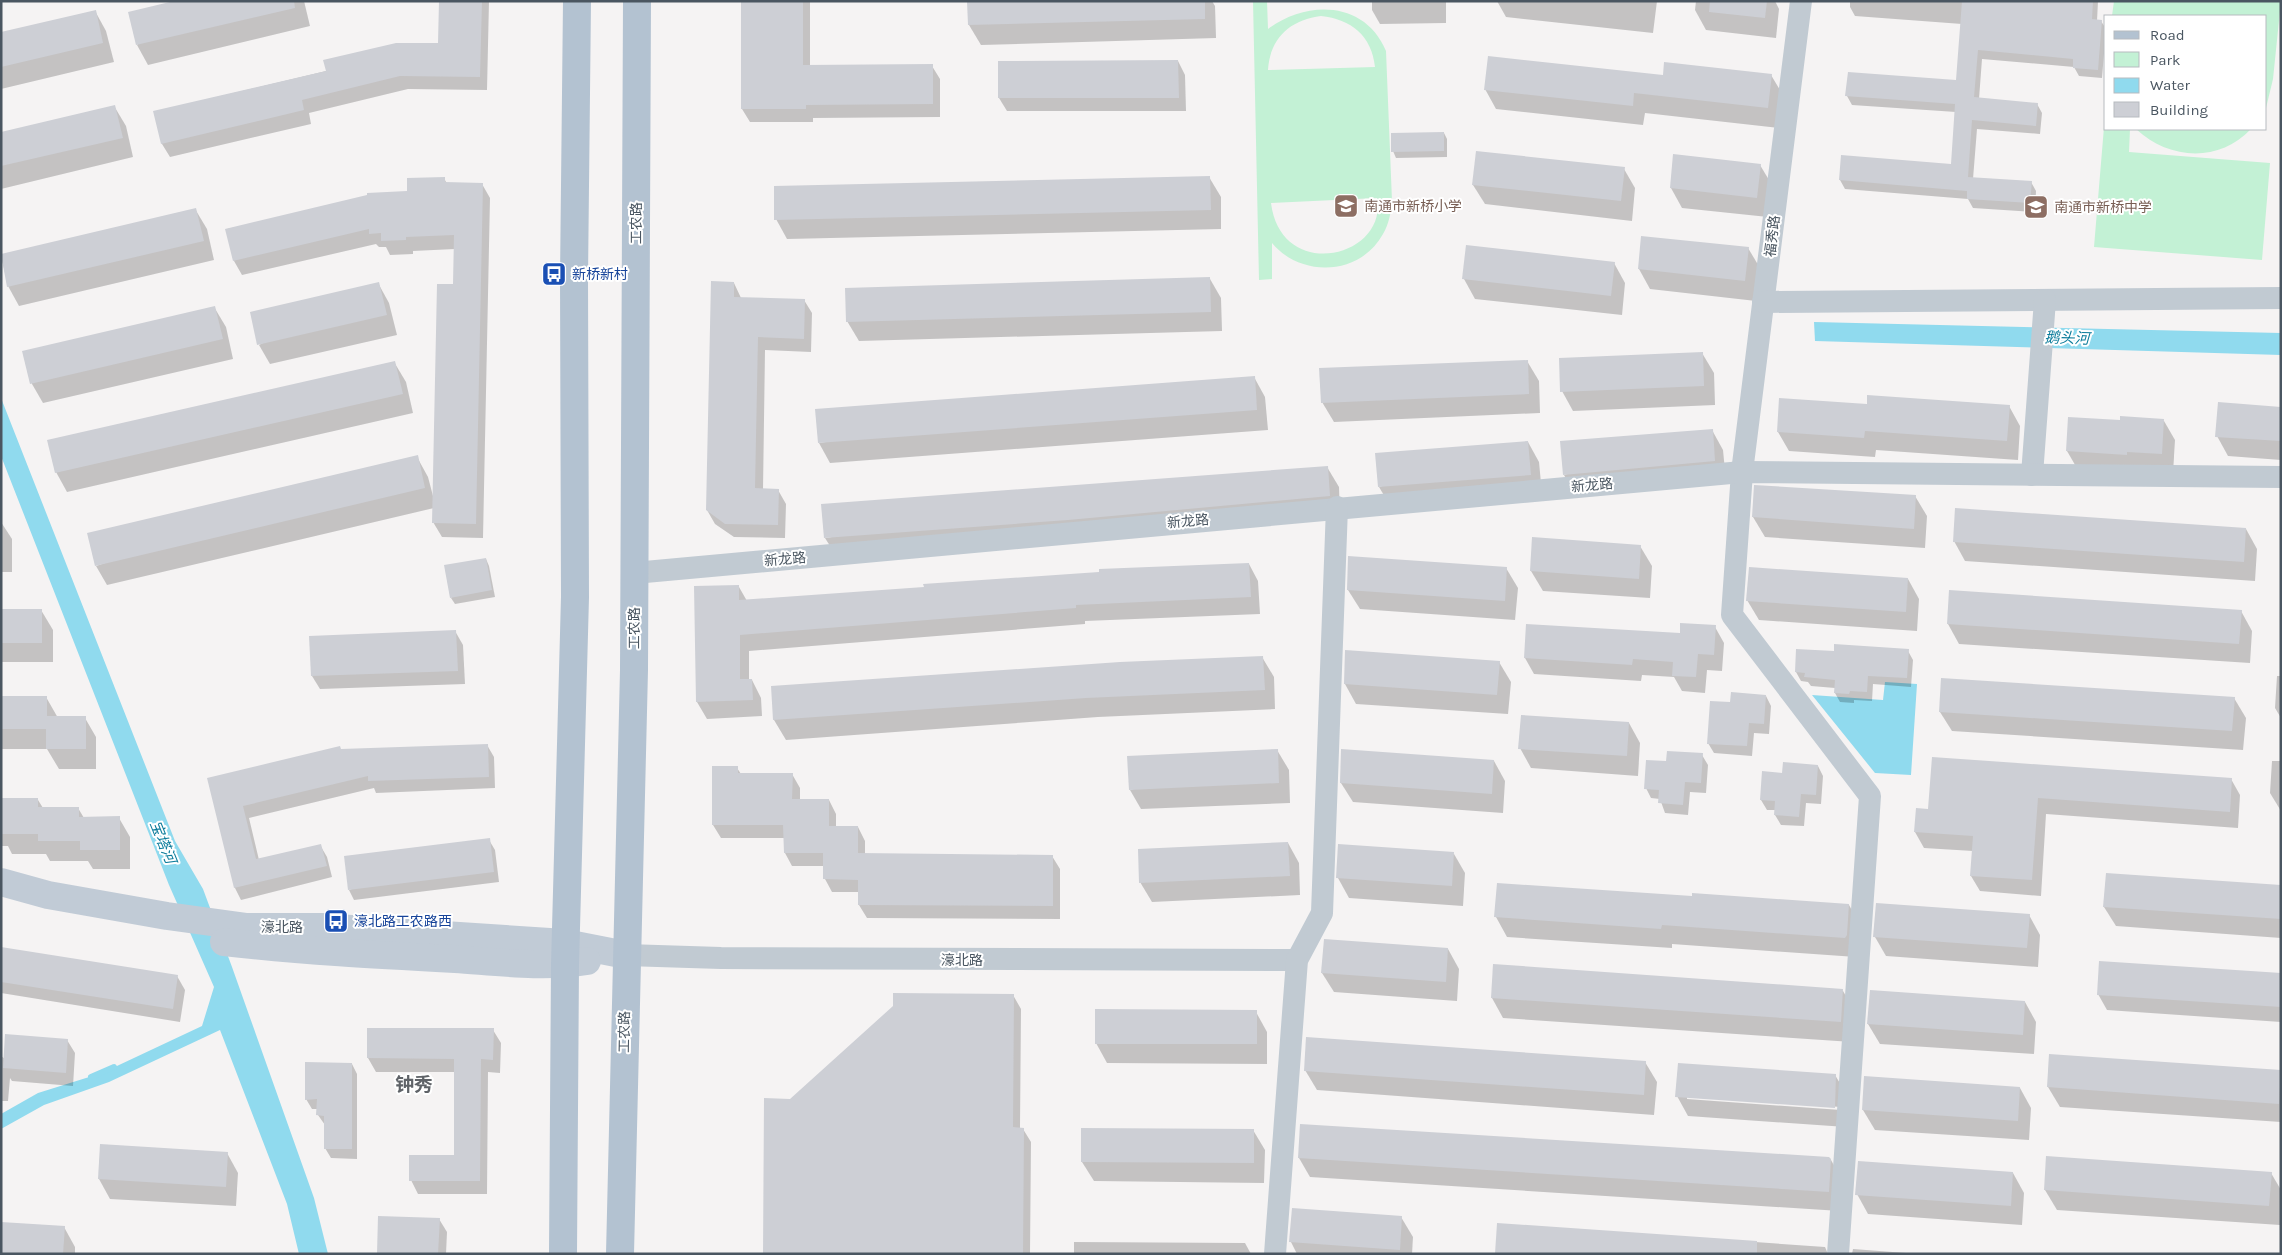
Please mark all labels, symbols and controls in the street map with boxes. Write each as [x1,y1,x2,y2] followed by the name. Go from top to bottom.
[2104,15,2267,130] legend
[2150,26,2185,44] text: Road
[2150,51,2180,69] text: Park
[2150,76,2191,94] text: Water
[2150,101,2208,119] text: Building
[1333,193,1359,219] school or university icon: 南通市新桥小学
[2023,194,2049,220] school or university icon: 南通市新桥中学
[1364,198,1462,215] place label: 南通市新桥小学
[2054,199,2152,216] place label: 南通市新桥中学
[628,202,645,244] street label: 工农路
[1762,214,1783,258] street label: 福秀路
[541,261,567,287] bus stop icon: 新桥新村
[572,266,628,283] place label: 新桥新村
[2044,328,2093,348] water label: 鹅头河
[1570,475,1614,496] street label: 新龙路
[1166,511,1210,532] street label: 新龙路
[763,549,807,570] street label: 新龙路
[626,607,643,649] street label: 工农路
[146,818,181,869] water label: 宝塔河
[323,908,349,934] bus stop icon: 濠北路工农路西
[354,913,452,930] place label: 濠北路工农路西
[261,919,303,936] street label: 濠北路
[941,952,983,969] street label: 濠北路
[616,1011,633,1053] street label: 工农路
[395,1074,433,1096] district label: 钟秀

